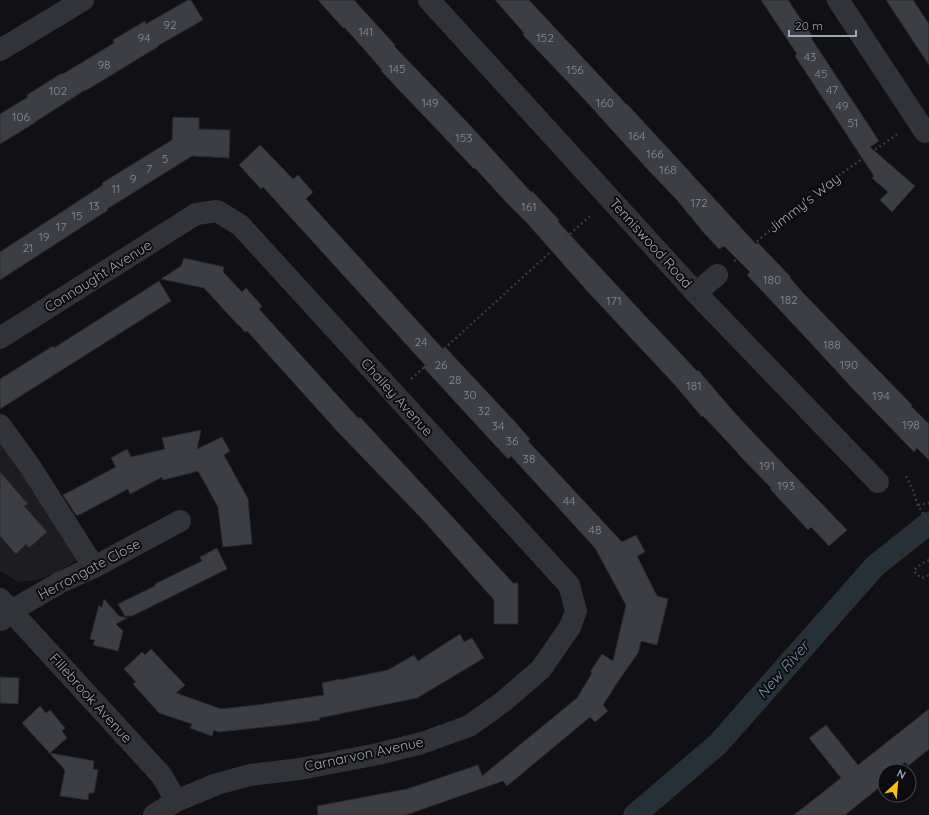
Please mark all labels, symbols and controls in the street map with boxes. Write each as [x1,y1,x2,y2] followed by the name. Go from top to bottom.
[789,12,856,38] scale bar
[163,17,177,32] house number: 92
[795,18,823,33] text: 20 m
[359,24,373,39] house number: 141
[137,30,151,45] house number: 94
[536,30,554,45] house number: 152
[804,49,816,64] house number: 43
[97,57,111,72] house number: 98
[388,61,406,76] house number: 145
[566,62,584,77] house number: 156
[815,66,827,81] house number: 45
[826,82,838,97] house number: 47
[49,83,67,98] house number: 102
[421,95,439,110] house number: 149
[596,95,614,110] house number: 160
[836,98,849,113] house number: 49
[12,109,31,124] house number: 106
[848,115,858,130] house number: 51
[628,128,646,143] house number: 164
[455,130,473,145] house number: 153
[646,146,664,161] house number: 166
[162,151,168,166] house number: 5
[146,161,152,176] house number: 7
[659,162,677,177] house number: 168
[764,169,844,237] street label: Jimmy's Way
[130,171,137,186] house number: 9
[112,181,120,196] house number: 11
[606,194,696,292] street label: Tenniswood Road
[690,195,708,210] house number: 172
[89,198,99,213] house number: 13
[521,199,537,214] house number: 161
[72,208,82,223] house number: 15
[56,219,66,234] house number: 17
[38,229,50,244] house number: 19
[41,236,155,316] street label: Connaught Avenue
[22,240,34,255] house number: 21
[763,272,781,287] house number: 180
[780,292,798,307] house number: 182
[606,293,622,308] house number: 171
[415,334,427,349] house number: 24
[823,337,841,352] house number: 188
[357,354,437,440] street label: Chailey Avenue
[434,357,448,372] house number: 26
[840,357,858,372] house number: 190
[448,372,462,387] house number: 28
[686,378,702,393] house number: 181
[463,387,477,402] house number: 30
[872,388,890,403] house number: 194
[478,403,491,418] house number: 32
[902,417,920,432] house number: 198
[492,418,504,433] house number: 34
[506,433,519,448] house number: 36
[523,451,535,466] house number: 38
[759,458,775,473] house number: 191
[777,478,795,493] house number: 193
[563,493,575,508] house number: 44
[589,522,601,537] house number: 48
[35,534,144,604] street label: Herrongate Close
[752,635,814,702] water label: New River
[46,649,136,747] street label: Fillebrook Avenue
[303,733,425,775] street label: Carnarvon Avenue
[877,763,917,803] north arrow
[895,766,908,782] text: N

